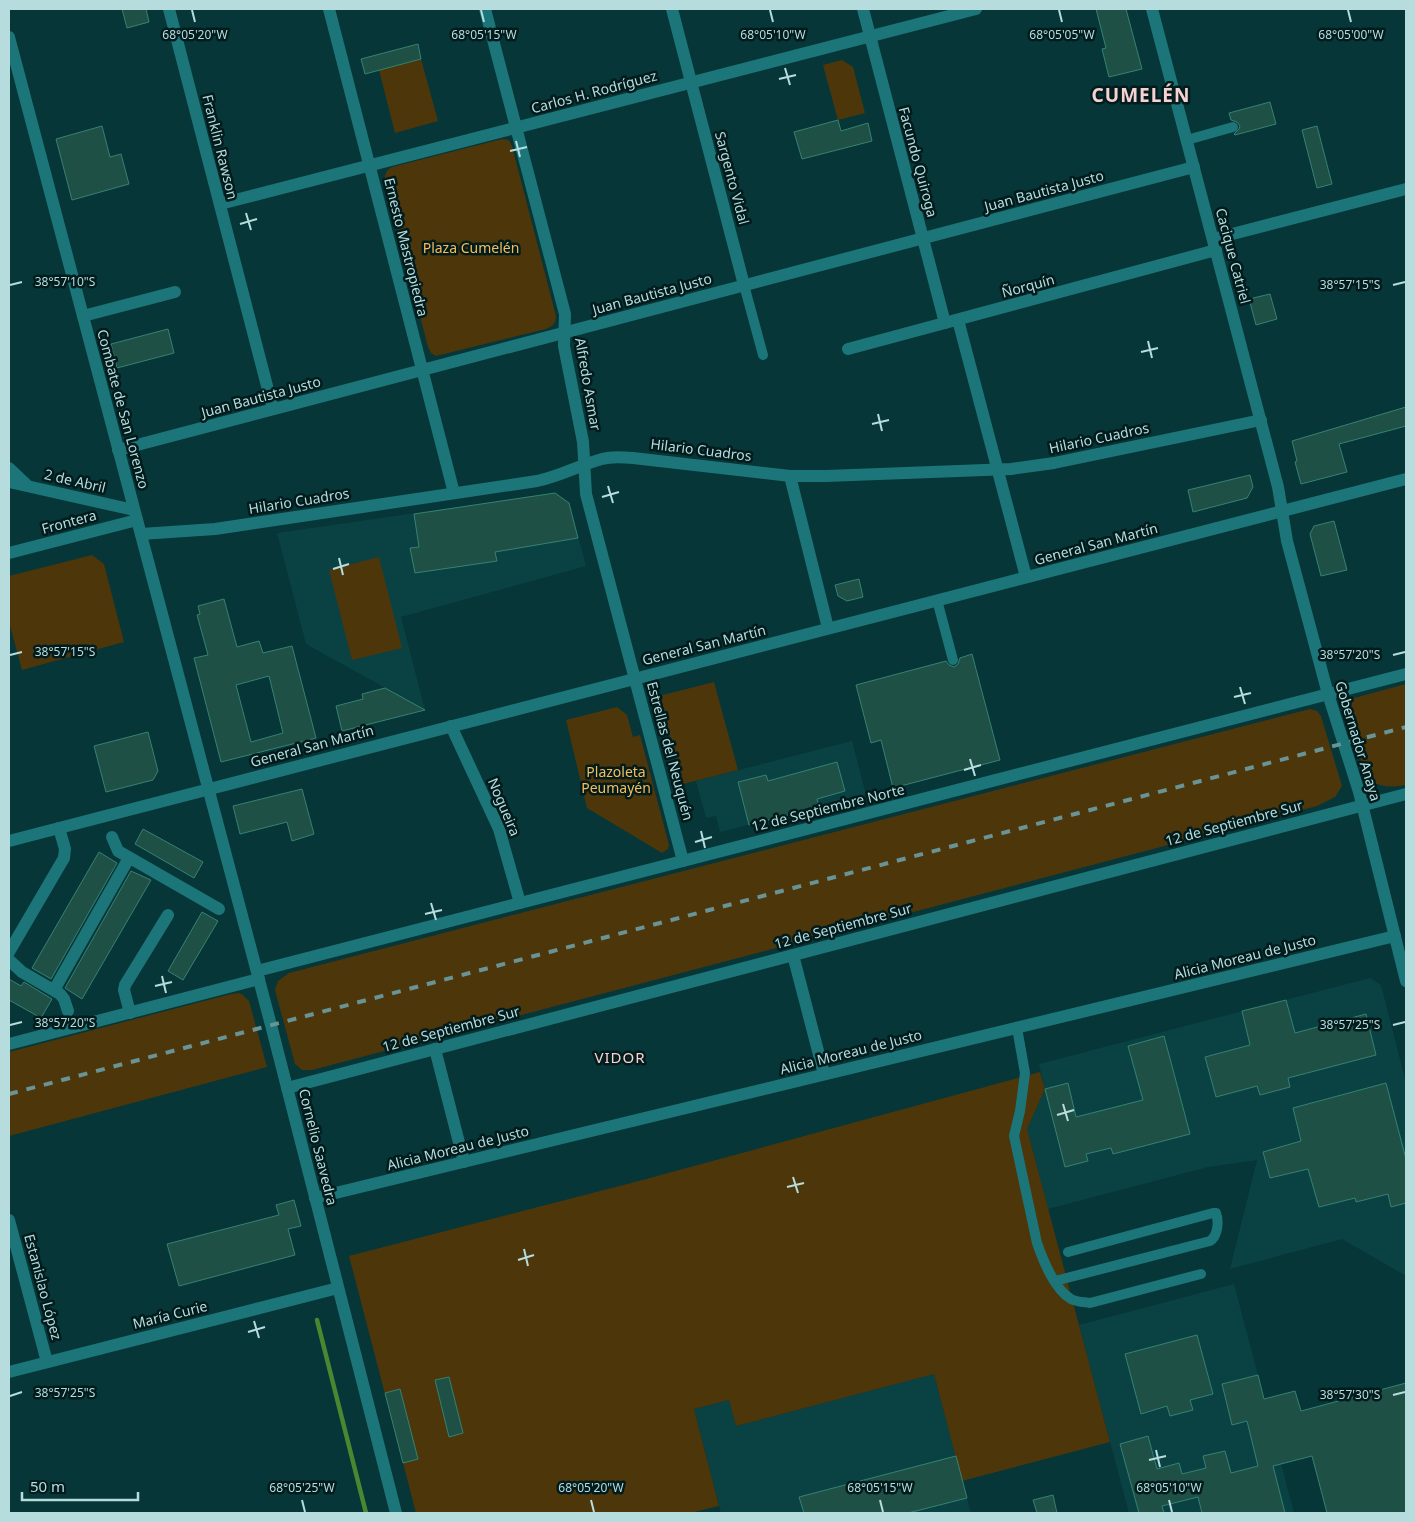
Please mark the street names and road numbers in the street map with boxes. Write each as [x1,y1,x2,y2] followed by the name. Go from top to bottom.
[529,65,659,117] street label: Carlos H. Rodríguez
[198,92,243,201] street label: Franklin Rawson
[895,105,942,219] street label: Facundo Quiroga
[711,129,754,226] street label: Sargento Vidal
[980,165,1106,216] street label: Juan Bautista Justo
[380,176,433,318] street label: Ernesto Mastropiedra
[1212,206,1255,306] street label: Cacique Catriel
[588,268,714,319] street label: Juan Bautista Justo
[999,269,1056,302] street label: Ñorquín
[93,327,154,491] street label: Combate de San Lorenzo
[571,336,606,432] street label: Alfredo Asmar
[197,371,323,422] street label: Juan Bautista Justo
[1047,418,1151,457] street label: Hilario Cuadros
[649,434,753,465] street label: Hilario Cuadros
[43,464,108,497] street label: 2 de Abril
[247,483,351,518] street label: Hilario Cuadros
[39,505,98,538] street label: Frontera
[1032,518,1160,569] street label: General San Martín
[640,620,768,669] street label: General San Martín
[643,679,698,822] street label: Estrellas del Neuquén
[1331,679,1386,803] street label: Gobernador Anaya
[248,720,376,771] street label: General San Martín
[484,775,525,839] street label: Nogueira
[749,779,907,836] street label: 12 de Septiembre Norte
[1163,795,1305,850] street label: 12 de Septiembre Sur
[772,898,914,953] street label: 12 de Septiembre Sur
[1172,930,1318,983] street label: Alicia Moreau de Justo
[380,1001,522,1056] street label: 12 de Septiembre Sur
[778,1025,924,1078] street label: Alicia Moreau de Justo
[295,1087,342,1207] street label: Cornelio Saavedra
[385,1121,531,1174] street label: Alicia Moreau de Justo
[20,1232,67,1342] street label: Estanislao López
[131,1296,209,1333] street label: María Curie

